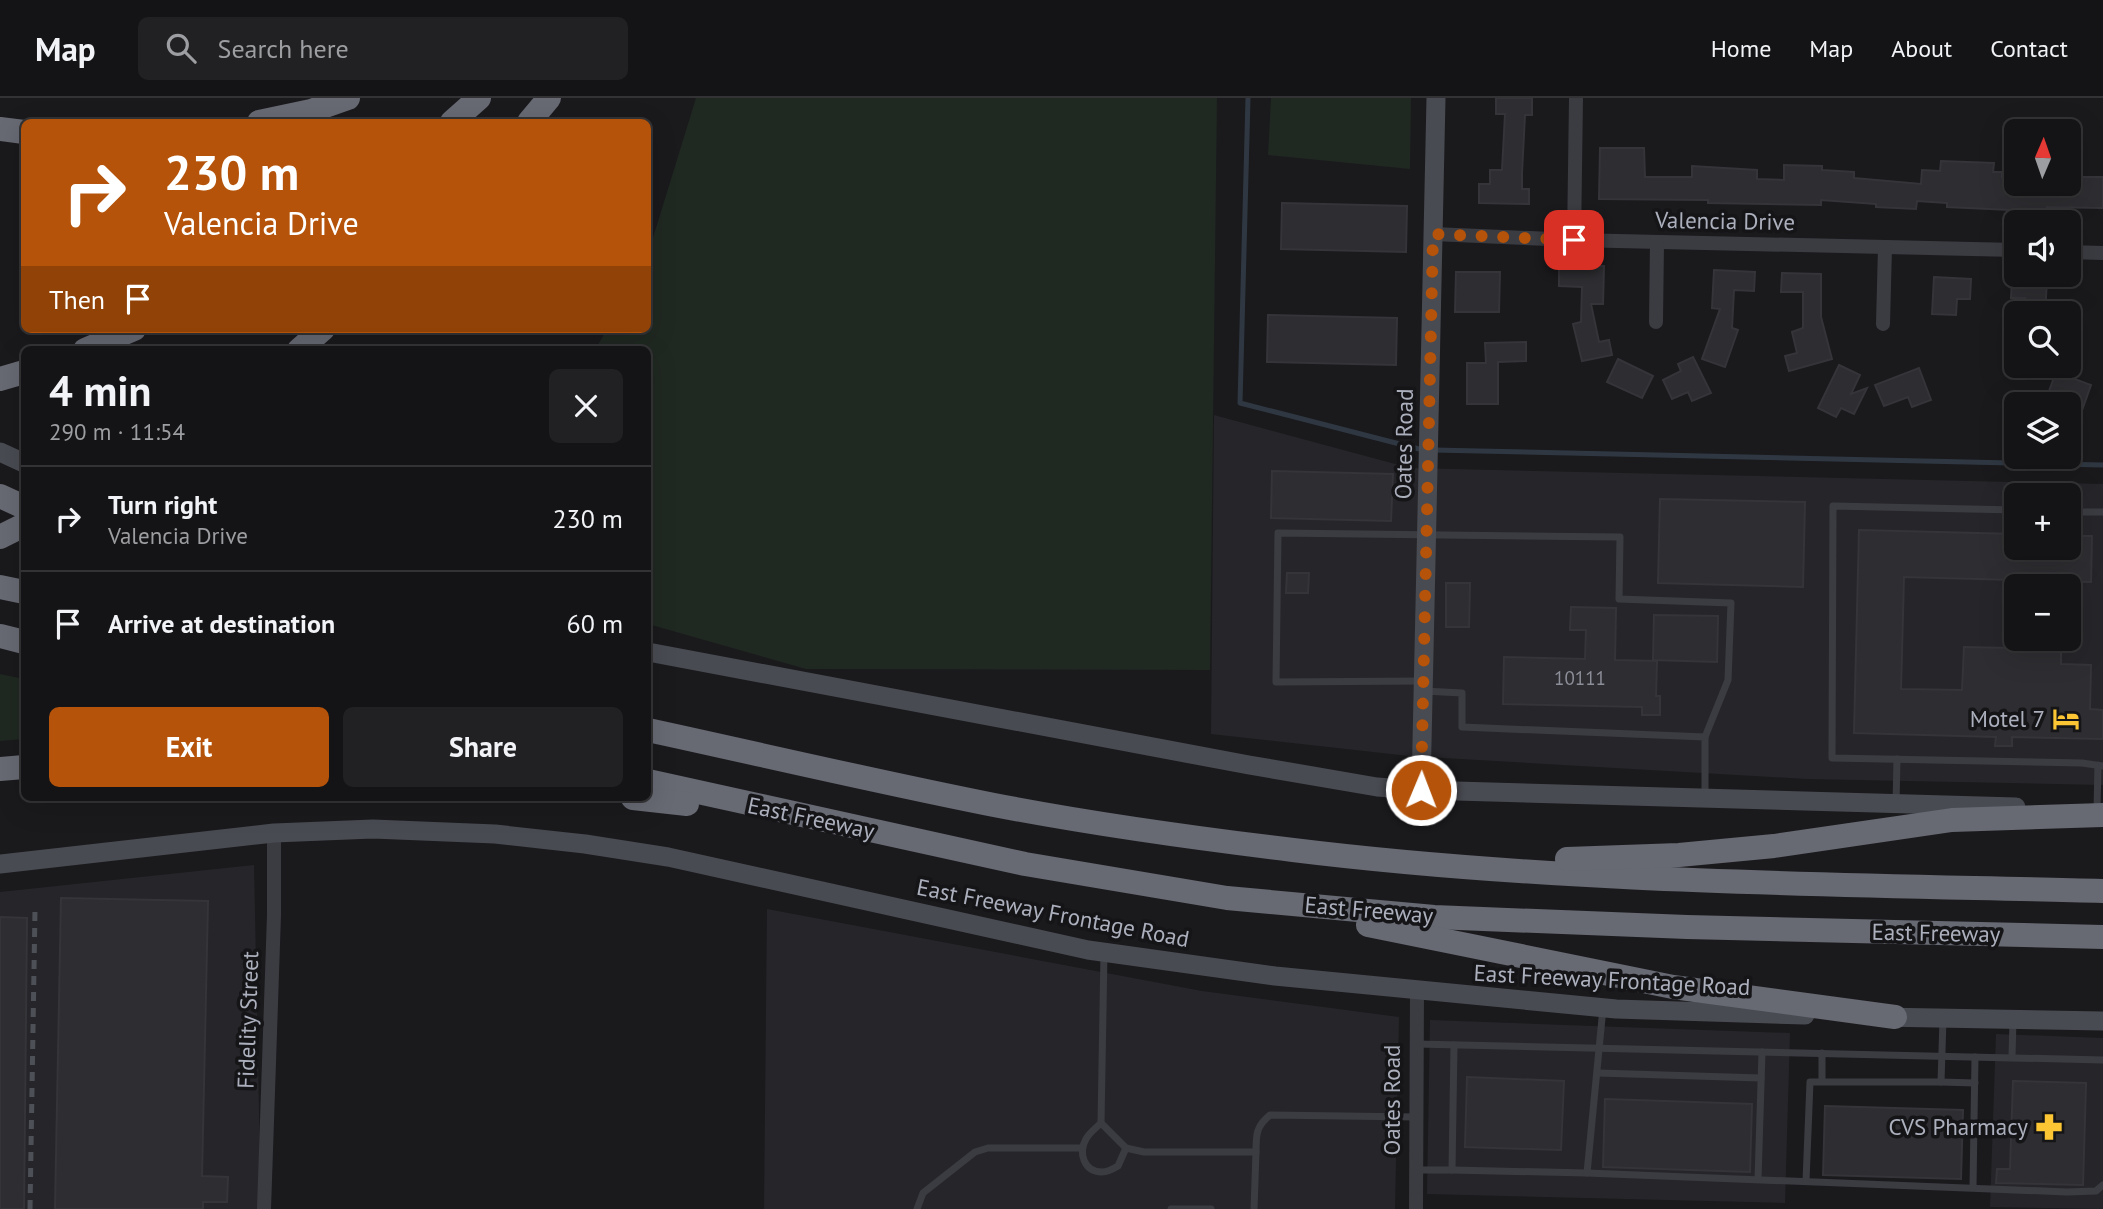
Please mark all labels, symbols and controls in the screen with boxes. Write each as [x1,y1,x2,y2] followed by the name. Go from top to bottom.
[138,17,628,80] search box
[35,27,96,70] text: Map
[162,29,200,67] icon: search
[218,32,349,65] text: Search here
[1711,33,1771,64] text: Home
[1809,33,1853,64] text: Map
[1891,33,1952,64] text: About
[1990,33,2068,64] text: Contact
[2004,119,2081,196] north arrow
[2004,119,2081,651] map controls
[164,140,299,204] text: 230 m
[49,147,140,238] icon: right
[164,202,359,244] text: Valencia Drive
[1654,205,1795,236] street label: Valencia Drive
[1544,210,1604,270] pin
[2004,210,2081,287] button: sound
[1555,221,1593,259] icon: arrive
[119,280,157,318] icon: arrive
[49,283,105,316] text: Then
[2004,301,2081,378] button: search
[49,363,151,418] text: 4 min
[549,369,623,443] button: close
[1388,388,1419,500] street label: Oates Road
[2004,392,2081,469] button: layers
[49,417,185,446] text: 290 m · 11:54
[2004,483,2081,560] button: +
[108,488,217,521] text: Turn right
[49,500,87,538] icon: right
[552,502,623,535] text: 230 m
[108,521,248,550] text: Valencia Drive
[2004,574,2081,651] button: −
[49,605,87,643] icon: arrive
[108,607,335,640] text: Arrive at destination
[567,607,623,640] text: 60 m
[1554,666,1606,690] house number: 10111
[1970,704,2045,733] place label: Motel 7
[2051,704,2081,734] hotel icon: Motel 7
[49,707,329,787] button: Exit
[343,707,623,787] button: Share
[1384,753,1458,827] position arrow
[745,790,877,845] street label: East Freeway
[914,872,1192,953] street label: East Freeway Frontage Road
[1304,889,1435,930] street label: East Freeway
[1871,917,2001,948] street label: East Freeway
[231,951,264,1089] street label: Fidelity Street
[1473,958,1751,1001] street label: East Freeway Frontage Road
[1377,1045,1406,1155] street label: Oates Road
[1889,1112,2028,1141] place label: CVS Pharmacy
[2034,1112,2064,1142] pharmacy icon: CVS Pharmacy

